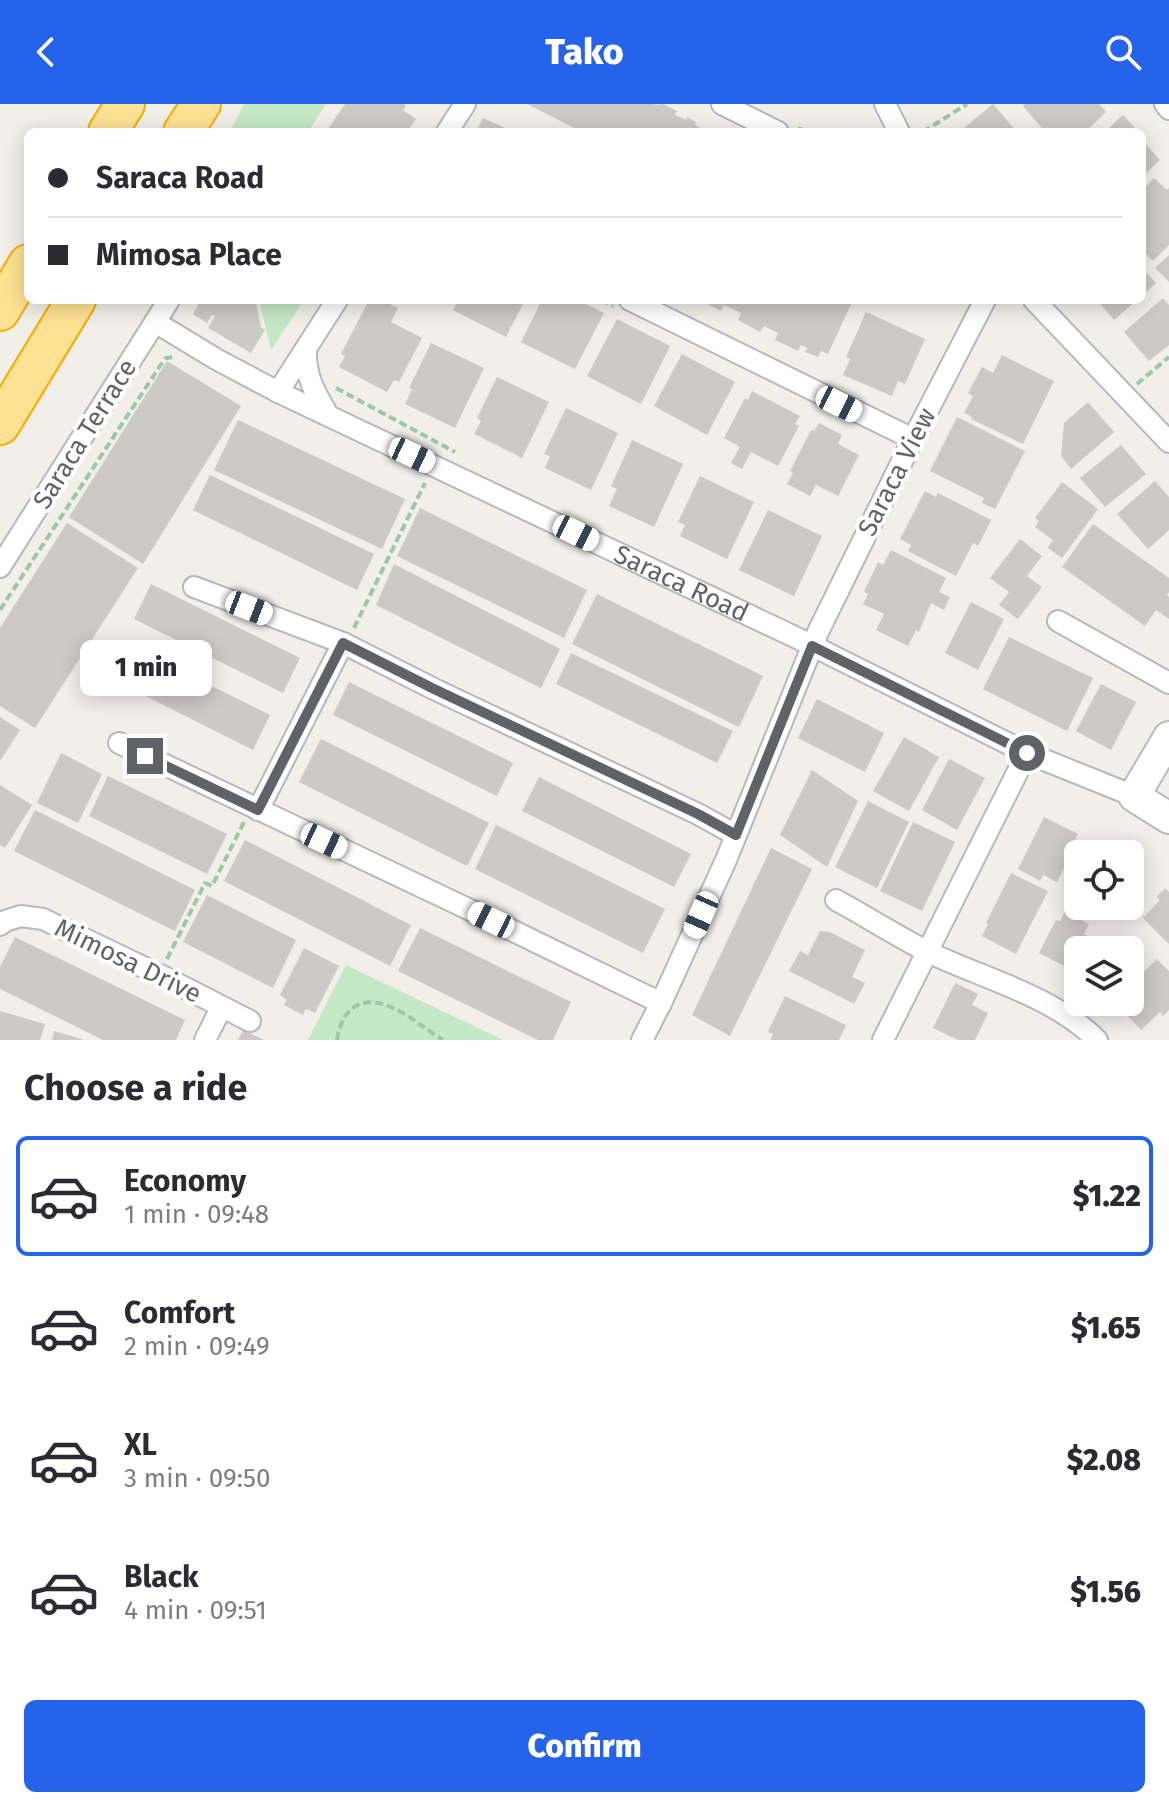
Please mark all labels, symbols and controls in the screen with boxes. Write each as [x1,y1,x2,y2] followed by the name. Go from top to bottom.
[24,30,68,74] icon: back
[545,30,624,74] text: Tako
[1101,30,1145,74] icon: search
[96,160,264,196] text: Saraca Road
[96,237,282,273] text: Mimosa Place
[27,354,143,514] street label: Saraca Terrace
[812,383,866,425] car
[852,403,943,541] street label: Saraca View
[385,434,439,476] car
[549,512,603,554] car
[609,538,753,628] street label: Saraca Road
[222,588,276,628] car
[79,640,211,696] callout: 1 min
[115,652,177,683] text: 1 min
[1009,735,1045,771] route start
[127,738,163,774] route end
[297,820,351,862] car
[1064,840,1144,1016] map controls
[1064,840,1144,920] button: locate
[680,888,722,942] car
[464,899,518,941] car
[50,912,206,1010] street label: Mimosa Drive
[1064,936,1144,1016] button: layers
[24,1066,247,1110] text: Choose a ride
[28,1160,100,1232] icon: car
[124,1163,246,1199] text: Economy
[1073,1178,1141,1214] text: $1.22
[124,1199,269,1230] text: 1 min · 09:48
[28,1292,100,1364] icon: car
[124,1295,235,1331] text: Comfort
[1071,1310,1141,1346] text: $1.65
[124,1331,270,1362] text: 2 min · 09:49
[28,1424,100,1496] icon: car
[124,1427,157,1463] text: XL
[1067,1442,1141,1478] text: $2.08
[124,1463,271,1494] text: 3 min · 09:50
[28,1556,100,1628] icon: car
[124,1559,199,1595] text: Black
[1070,1574,1141,1610] text: $1.56
[124,1595,267,1626] text: 4 min · 09:51
[24,1700,1145,1792] button: Confirm

